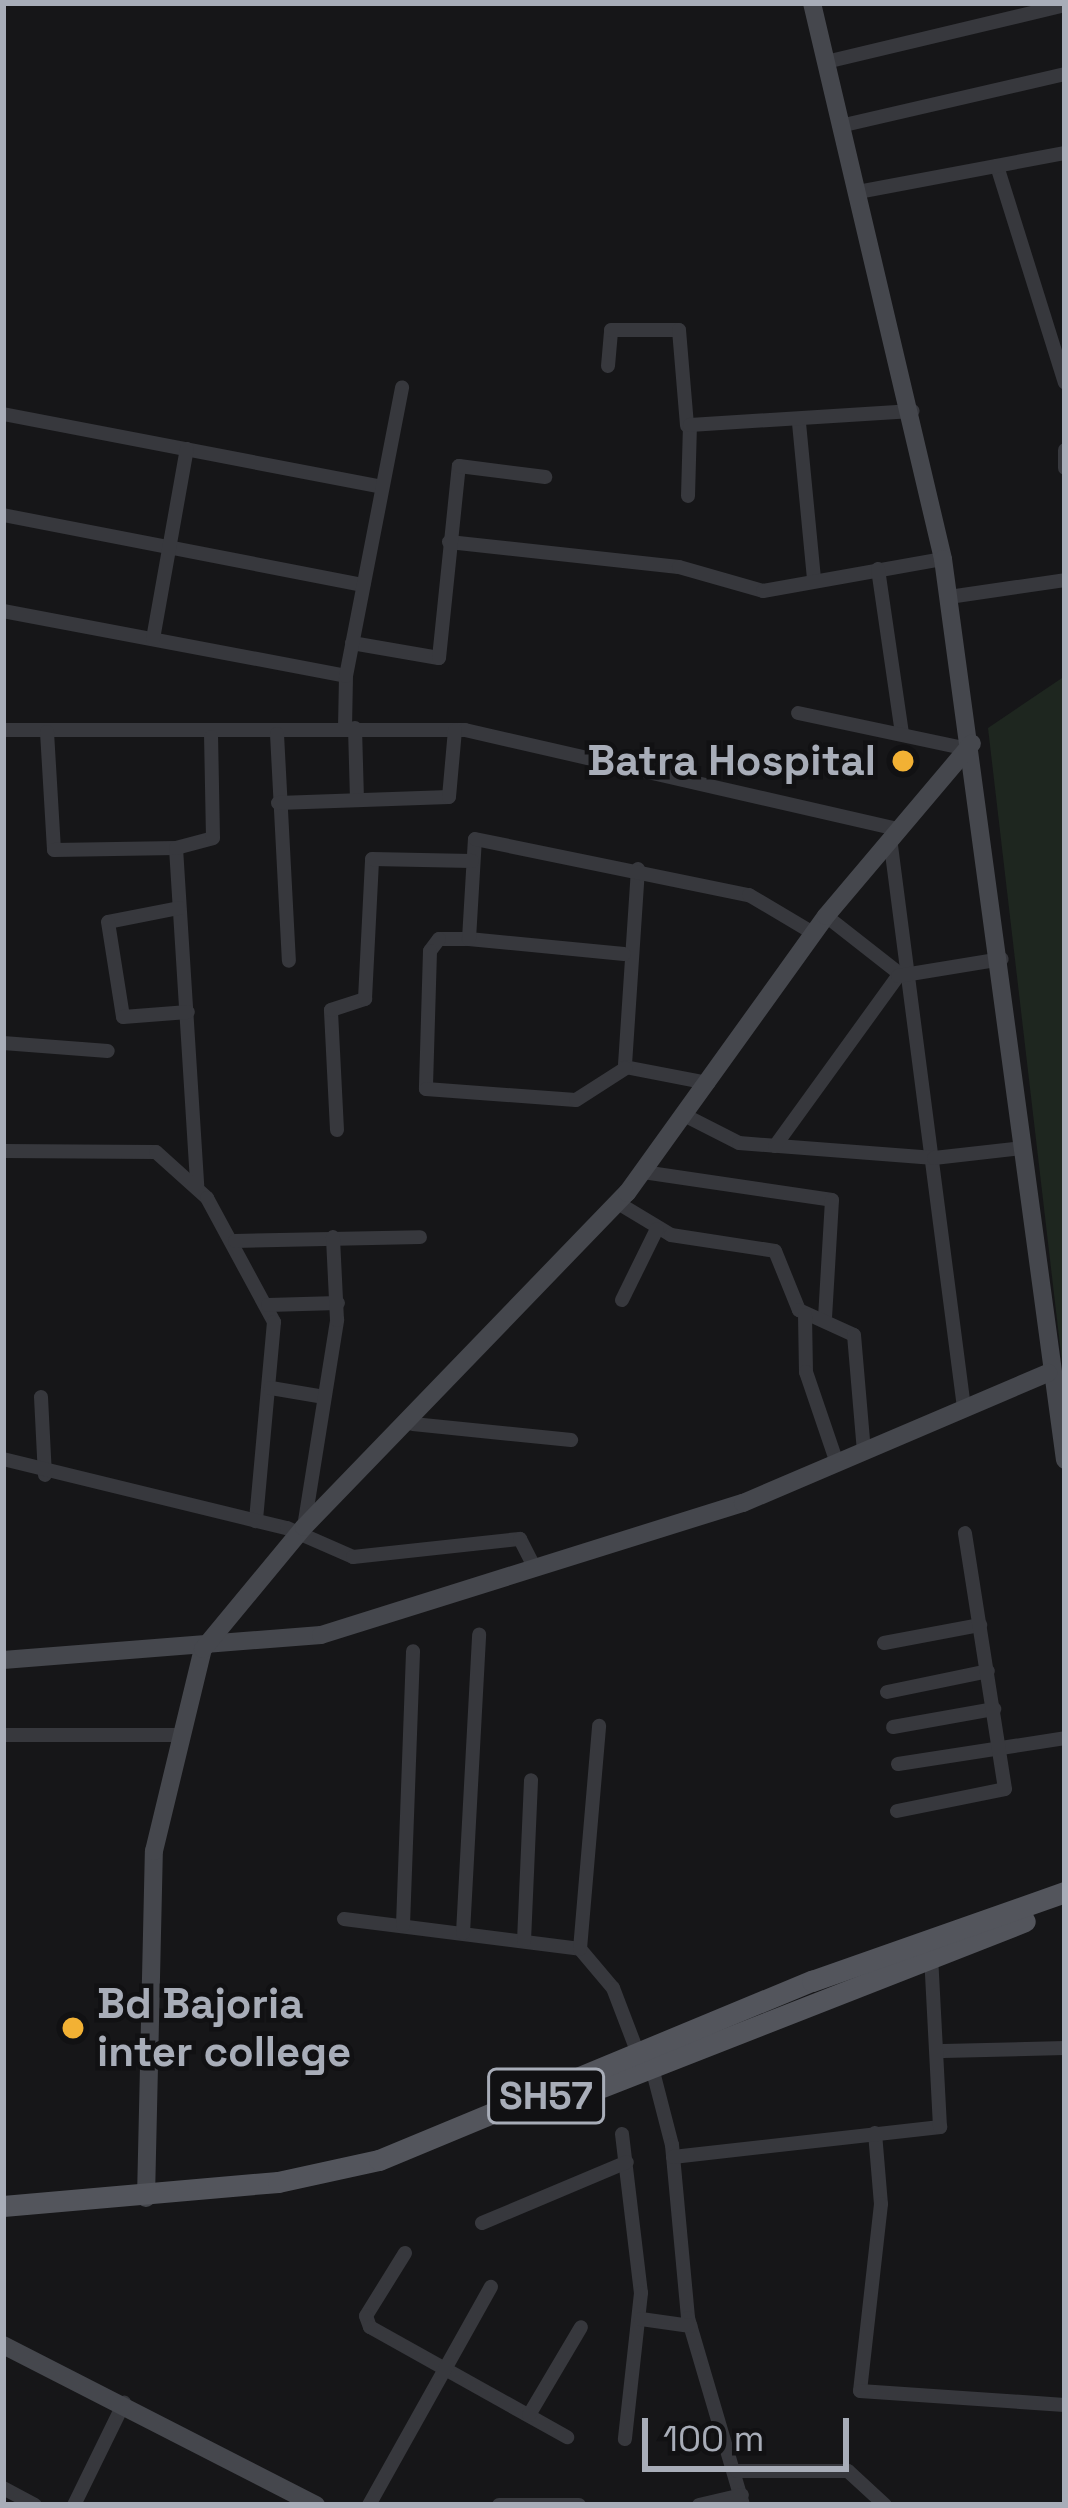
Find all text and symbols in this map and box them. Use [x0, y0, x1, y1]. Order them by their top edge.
place label: Batra Hospital [587, 736, 876, 786]
marker: Batra Hospital [887, 745, 919, 777]
place label: Bd Bajoria inter college [97, 1979, 351, 2078]
marker: Bd Bajoria inter college [60, 2015, 86, 2041]
road number: SH57 [486, 2063, 606, 2129]
scale bar [648, 2394, 855, 2468]
text: 100 m [663, 2416, 764, 2462]

